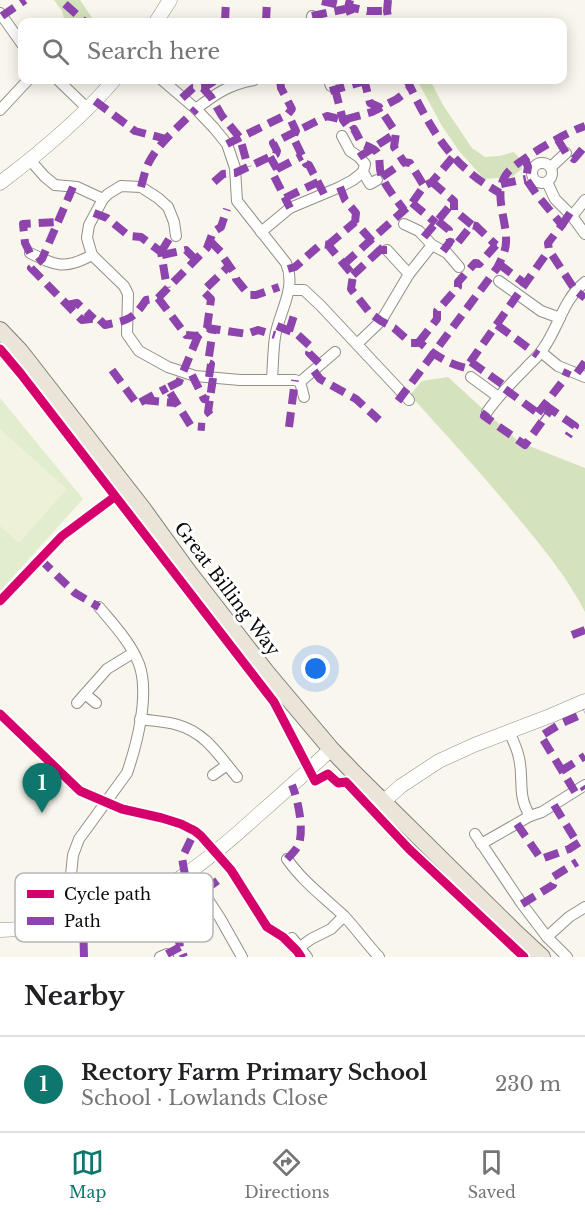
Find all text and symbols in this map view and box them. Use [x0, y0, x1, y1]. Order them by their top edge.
search box [18, 18, 567, 84]
icon: search [39, 35, 72, 68]
text: Search here [87, 38, 220, 65]
street label: Great Billing Way [169, 518, 285, 661]
your location [301, 654, 330, 683]
pin: 1 [22, 764, 62, 813]
legend [15, 873, 213, 942]
text: Cycle path [64, 884, 151, 904]
text: Path [64, 911, 101, 931]
text: Nearby [24, 980, 125, 1012]
text: Rectory Farm Primary School [81, 1059, 427, 1086]
text: 1 [39, 1072, 48, 1096]
text: 230 m [495, 1072, 561, 1096]
text: School · Lowlands Close [81, 1086, 328, 1110]
tab: Map [69, 1146, 106, 1202]
tab: Directions [244, 1146, 329, 1202]
tab: Saved [468, 1146, 516, 1202]

